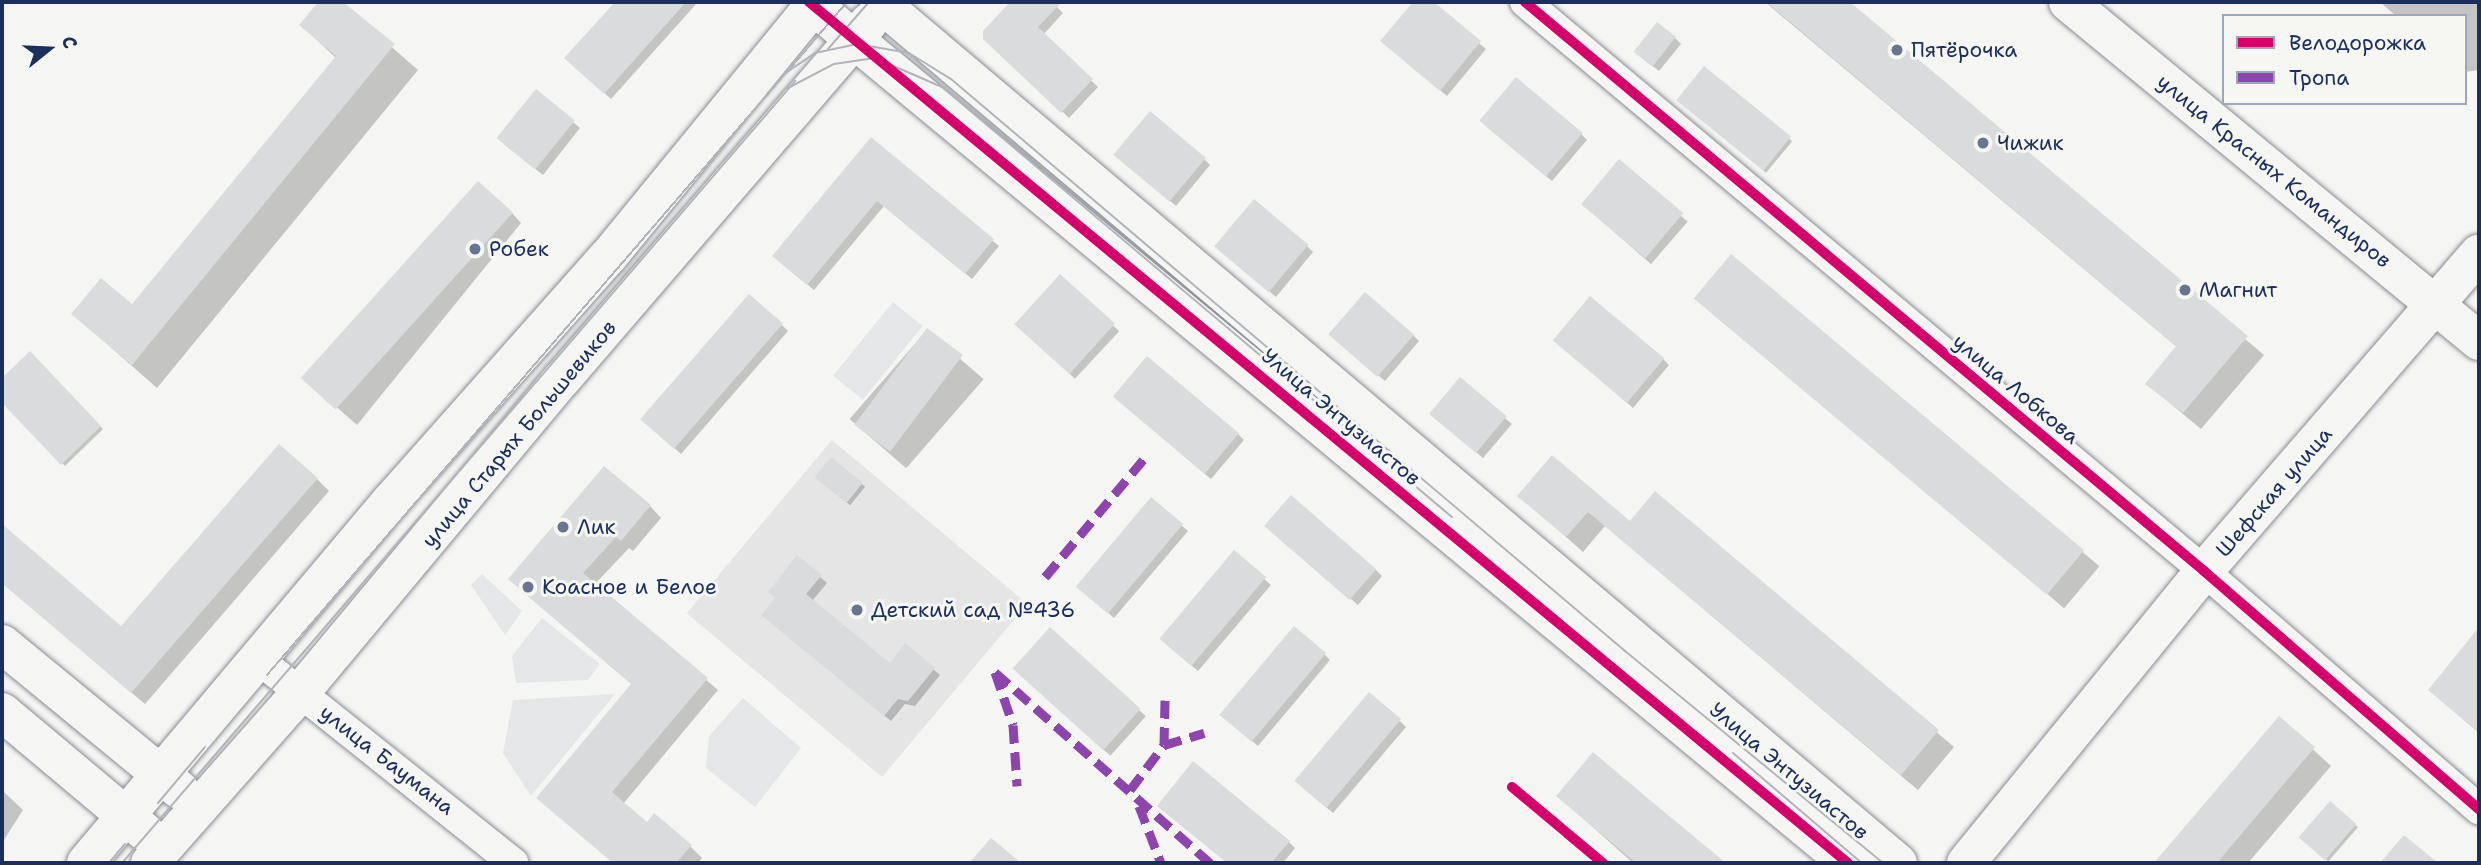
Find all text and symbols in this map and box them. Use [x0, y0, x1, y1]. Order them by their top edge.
north arrow [14, 14, 84, 84]
legend [2222, 14, 2467, 105]
text: Велодорожка [2289, 29, 2426, 57]
text: С [56, 33, 83, 52]
place label: Пятёрочка [1911, 37, 2017, 63]
marker: Пятёрочка [1889, 42, 1905, 58]
text: Тропа [2289, 64, 2349, 92]
street label: улица Красных Командиров [2152, 69, 2396, 273]
place label: Чижик [1997, 130, 2064, 156]
marker: Чижик [1975, 135, 1991, 151]
place label: Робек [489, 236, 549, 262]
marker: Робек [467, 241, 483, 257]
place label: Магнит [2199, 277, 2277, 303]
marker: Магнит [2177, 282, 2193, 298]
street label: улица Старых Большевиков [417, 315, 621, 553]
street label: улица Лобкова [1948, 329, 2084, 449]
street label: Улица Энтузиастов [1256, 343, 1426, 491]
street label: Шефская улица [2211, 422, 2337, 562]
place label: Лик [577, 514, 616, 540]
marker: Лик [555, 519, 571, 535]
place label: Коасное и Белое [542, 574, 717, 600]
marker: Коасное и Белое [520, 579, 536, 595]
place label: Детский сад №436 [871, 597, 1075, 623]
marker: Детский сад №436 [849, 602, 865, 618]
street label: Улица Энтузиастов [1704, 697, 1874, 845]
street label: улица Баумана [315, 700, 459, 820]

